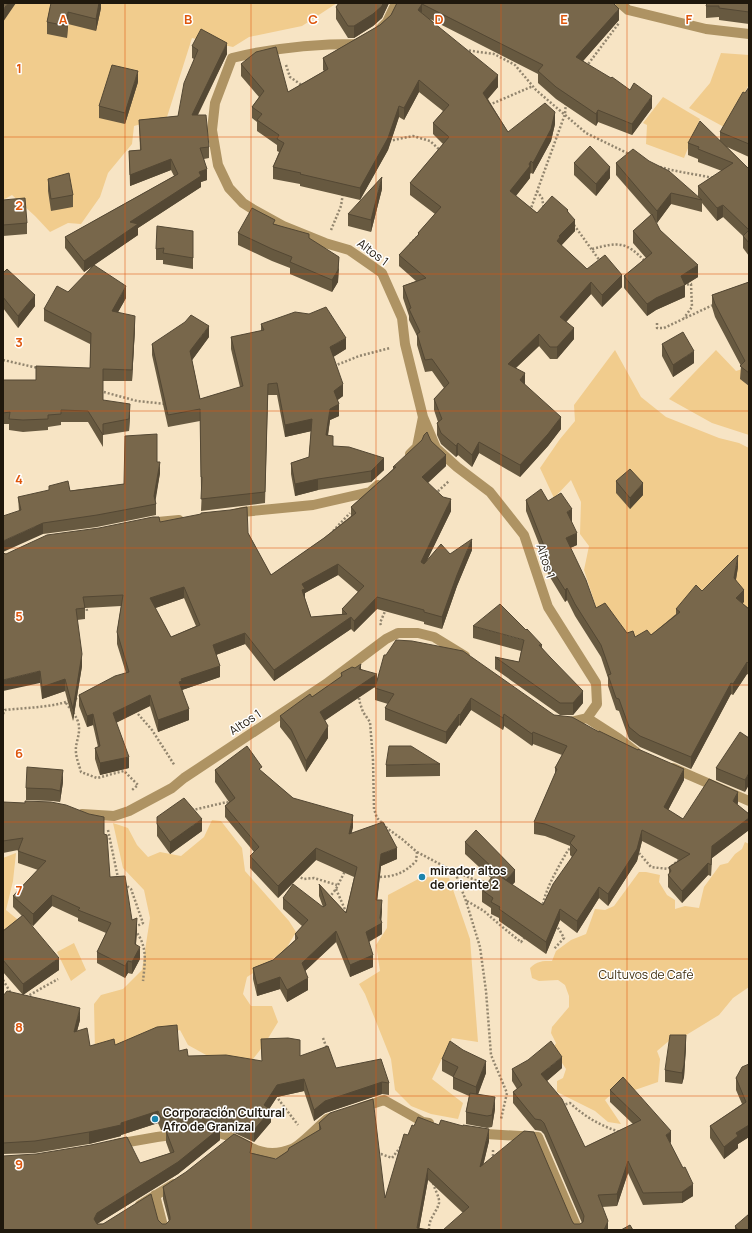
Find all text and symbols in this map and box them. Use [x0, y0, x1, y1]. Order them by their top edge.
text: A [59, 10, 68, 28]
text: B [184, 10, 192, 28]
text: C [308, 10, 318, 28]
text: D [434, 10, 444, 28]
text: E [560, 10, 568, 28]
text: F [686, 10, 693, 28]
text: 1 [16, 59, 22, 77]
text: 2 [15, 196, 23, 214]
street label: Altos 1 [354, 235, 392, 269]
text: 3 [15, 333, 23, 351]
text: 4 [15, 470, 23, 488]
street label: Altos 1 [532, 542, 560, 580]
text: 5 [15, 607, 23, 625]
street label: Altos 1 [226, 705, 264, 739]
text: 6 [15, 744, 23, 762]
place label: mirador altos de oriente 2 [430, 862, 507, 893]
marker: mirador altos de oriente 2 [417, 872, 427, 882]
text: 7 [16, 881, 23, 899]
park label: Cultuvos de Café [598, 966, 694, 983]
text: 8 [15, 1018, 23, 1036]
place label: Corporación Cultural Afro de Granizal [163, 1104, 285, 1135]
marker: Corporación Cultural Afro de Granizal [150, 1114, 160, 1124]
text: 9 [15, 1155, 23, 1173]

